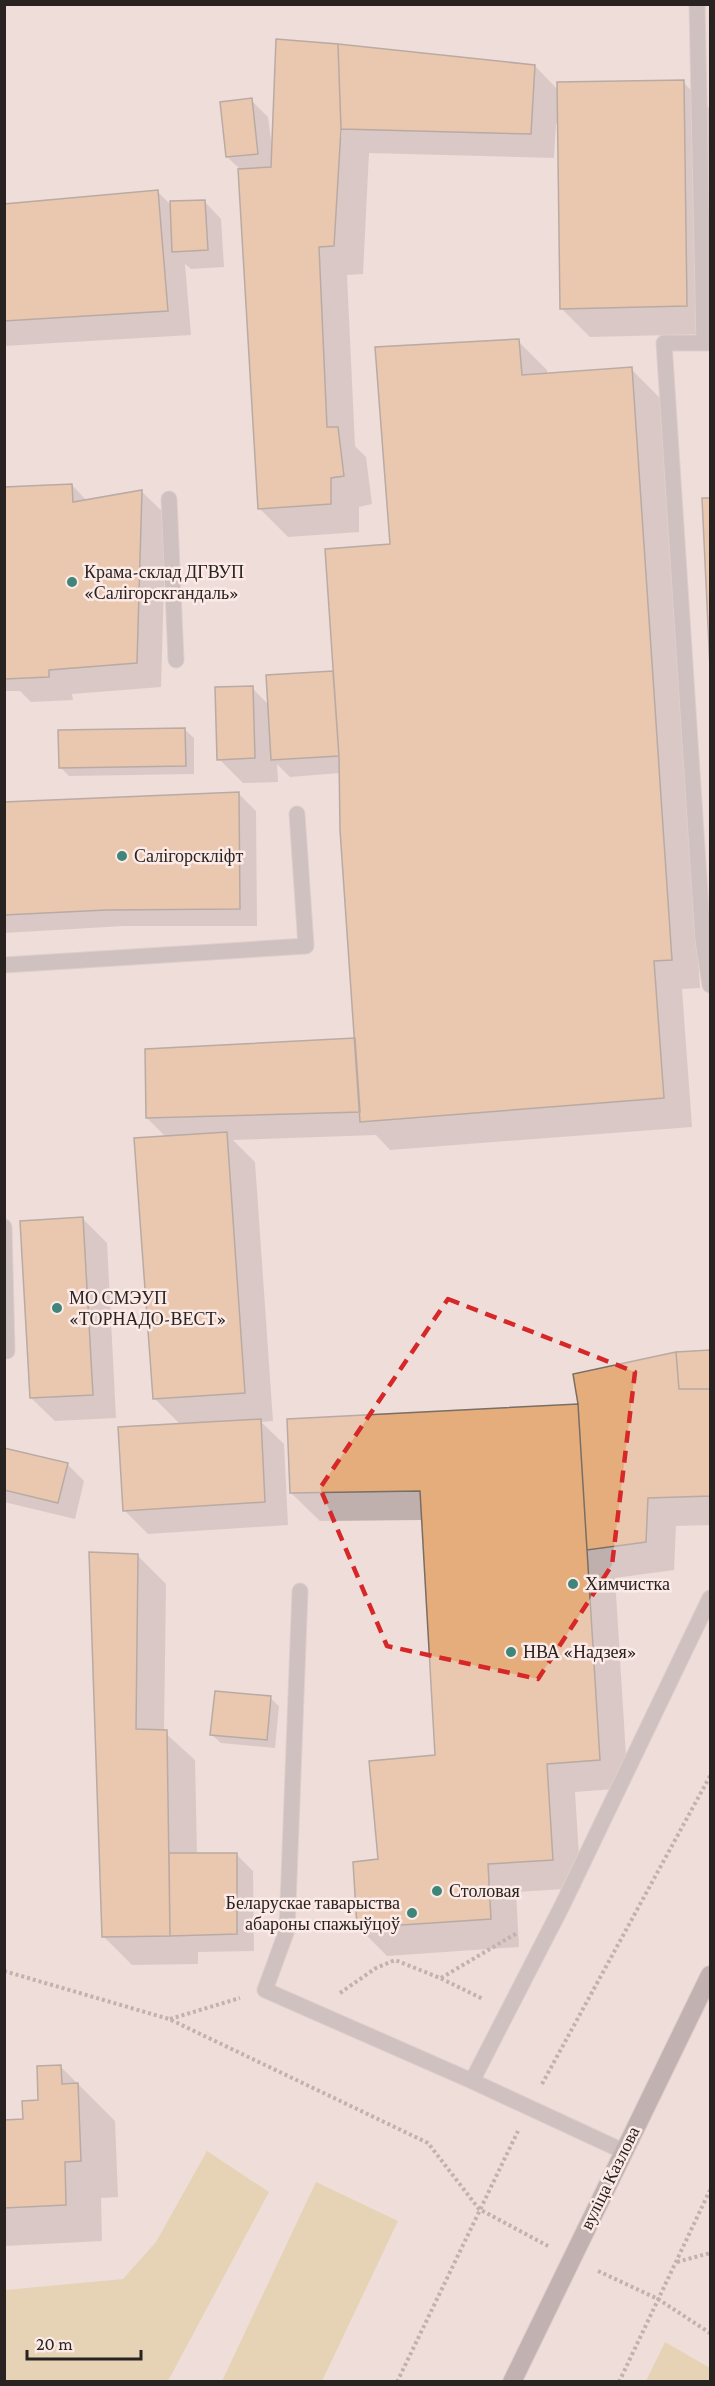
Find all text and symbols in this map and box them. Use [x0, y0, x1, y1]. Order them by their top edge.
place label: Крама-склад ДГВУП «Салігорскгандаль» [84, 562, 244, 603]
marker: Крама-склад ДГВУП «Салігорскгандаль» [65, 575, 79, 589]
place label: Салігорскліфт [134, 846, 243, 866]
marker: Салігорскліфт [115, 849, 129, 863]
place label: МО СМЭУП «ТОРНАДО-ВЕСТ» [69, 1288, 226, 1329]
marker: МО СМЭУП «ТОРНАДО-ВЕСТ» [50, 1301, 64, 1315]
place label: Химчистка [585, 1574, 670, 1594]
marker: Химчистка [566, 1577, 580, 1591]
place label: НВА «Надзея» [523, 1642, 637, 1662]
marker: НВА «Надзея» [504, 1645, 518, 1659]
place label: Столовая [449, 1881, 520, 1901]
marker: Столовая [430, 1884, 444, 1898]
place label: Беларускае таварыства абароны спажыўцоў [226, 1893, 400, 1934]
marker: Беларускае таварыства абароны спажыўцоў [405, 1906, 419, 1920]
street label: вуліца Казлова [576, 2123, 644, 2233]
scale bar [27, 2323, 141, 2361]
text: 20 m [36, 2334, 73, 2354]

